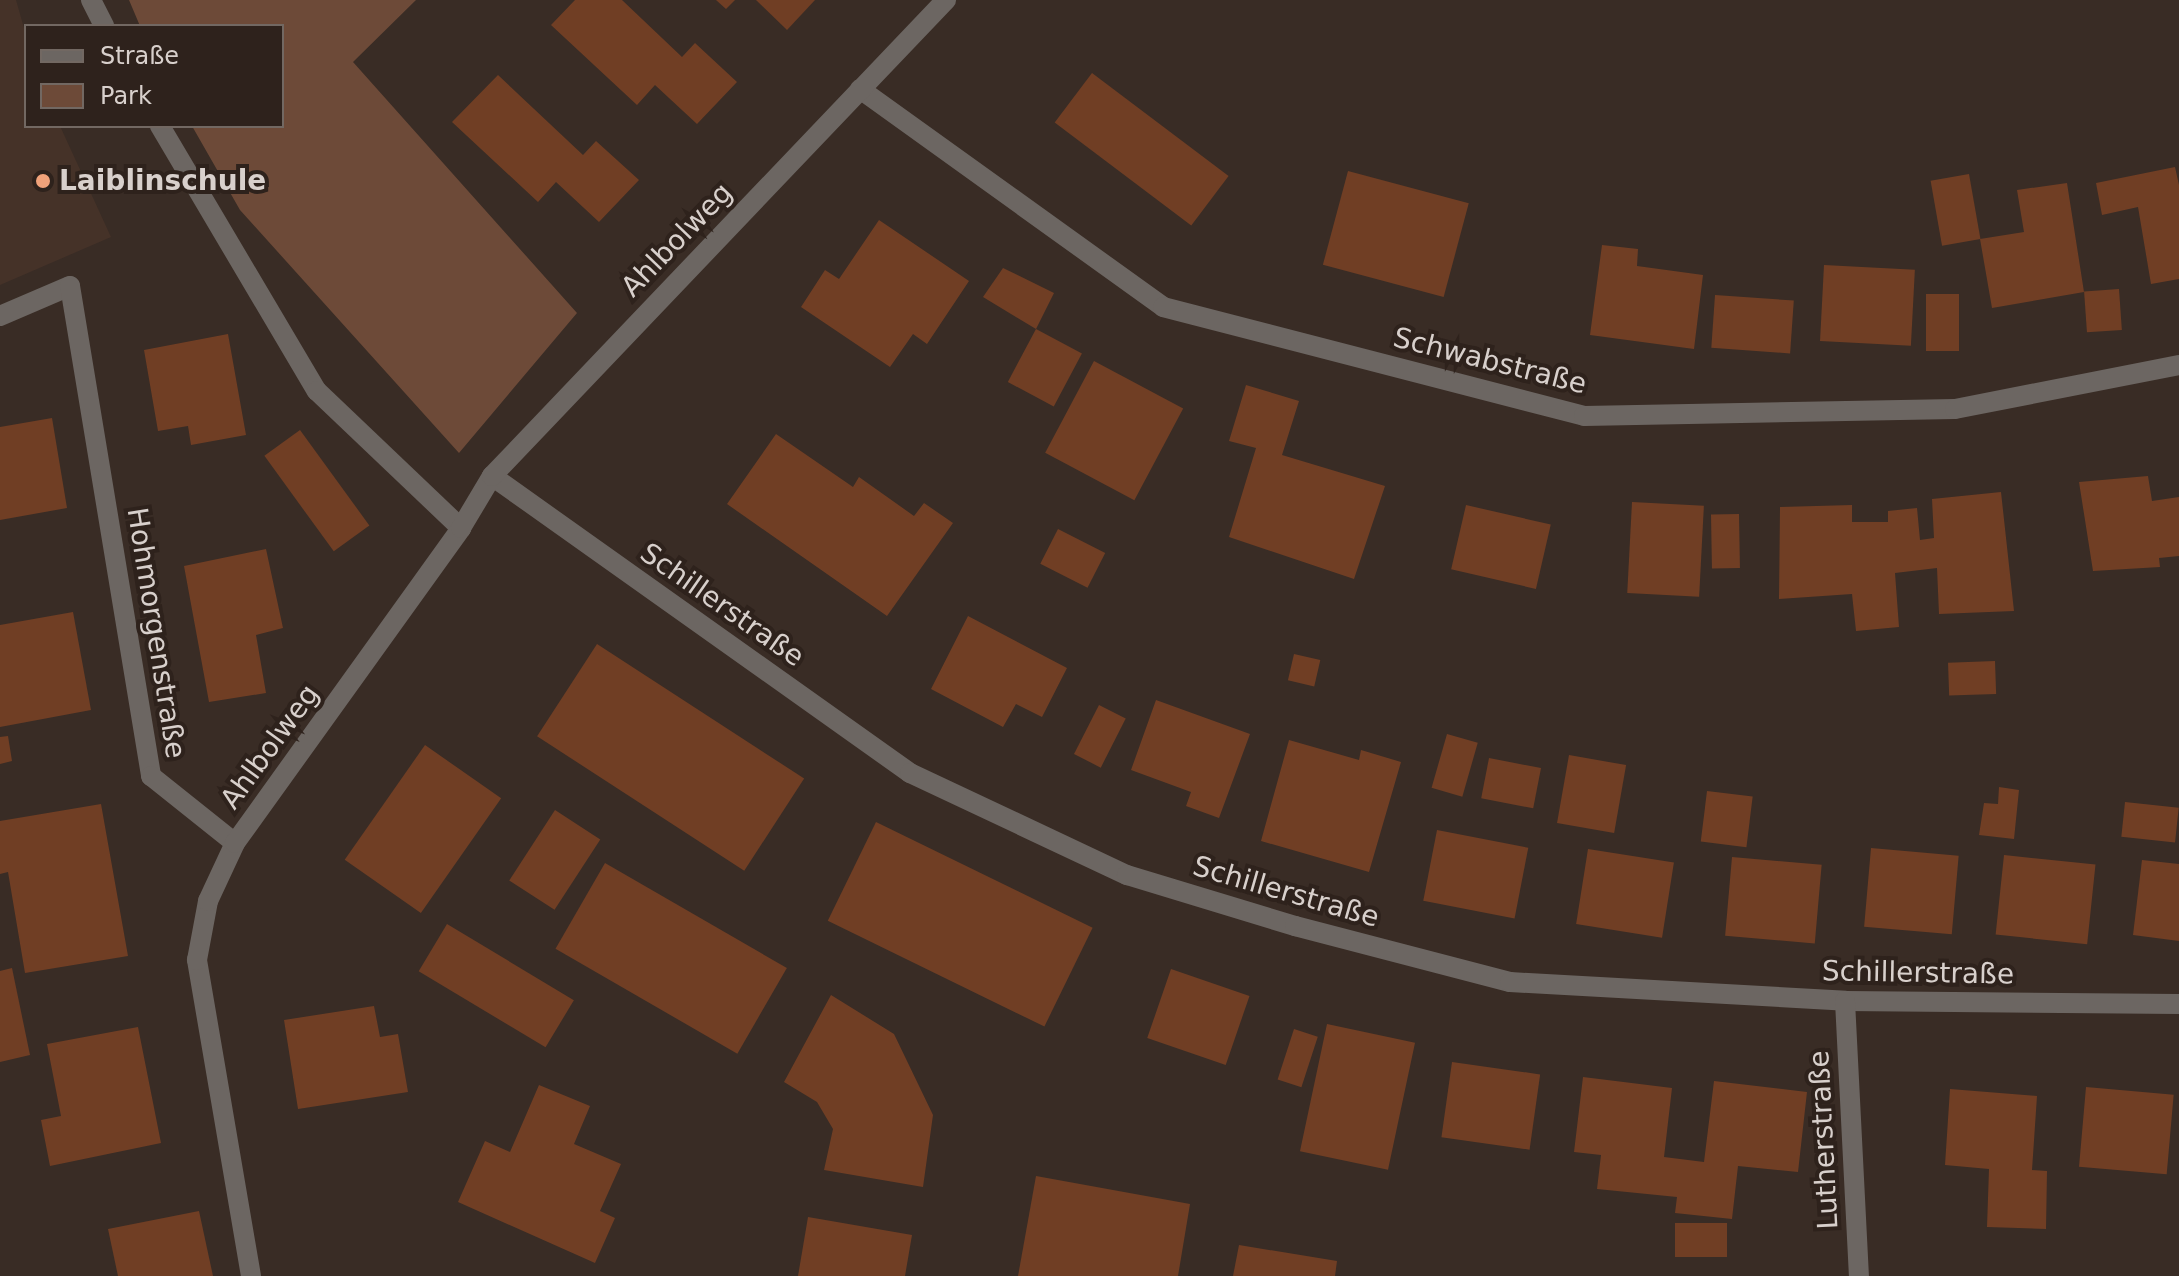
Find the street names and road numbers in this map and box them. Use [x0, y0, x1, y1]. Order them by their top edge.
street label: Ahlbolweg [614, 176, 740, 304]
street label: Schwabstraße [1390, 321, 1590, 401]
street label: Hohmorgenstraße [120, 505, 192, 761]
street label: Schillerstraße [634, 536, 810, 674]
street label: Ahlbolweg [214, 678, 326, 816]
street label: Schillerstraße [1189, 849, 1383, 935]
street label: Schillerstraße [1822, 955, 2014, 991]
street label: Lutherstraße [1803, 1050, 1845, 1230]

